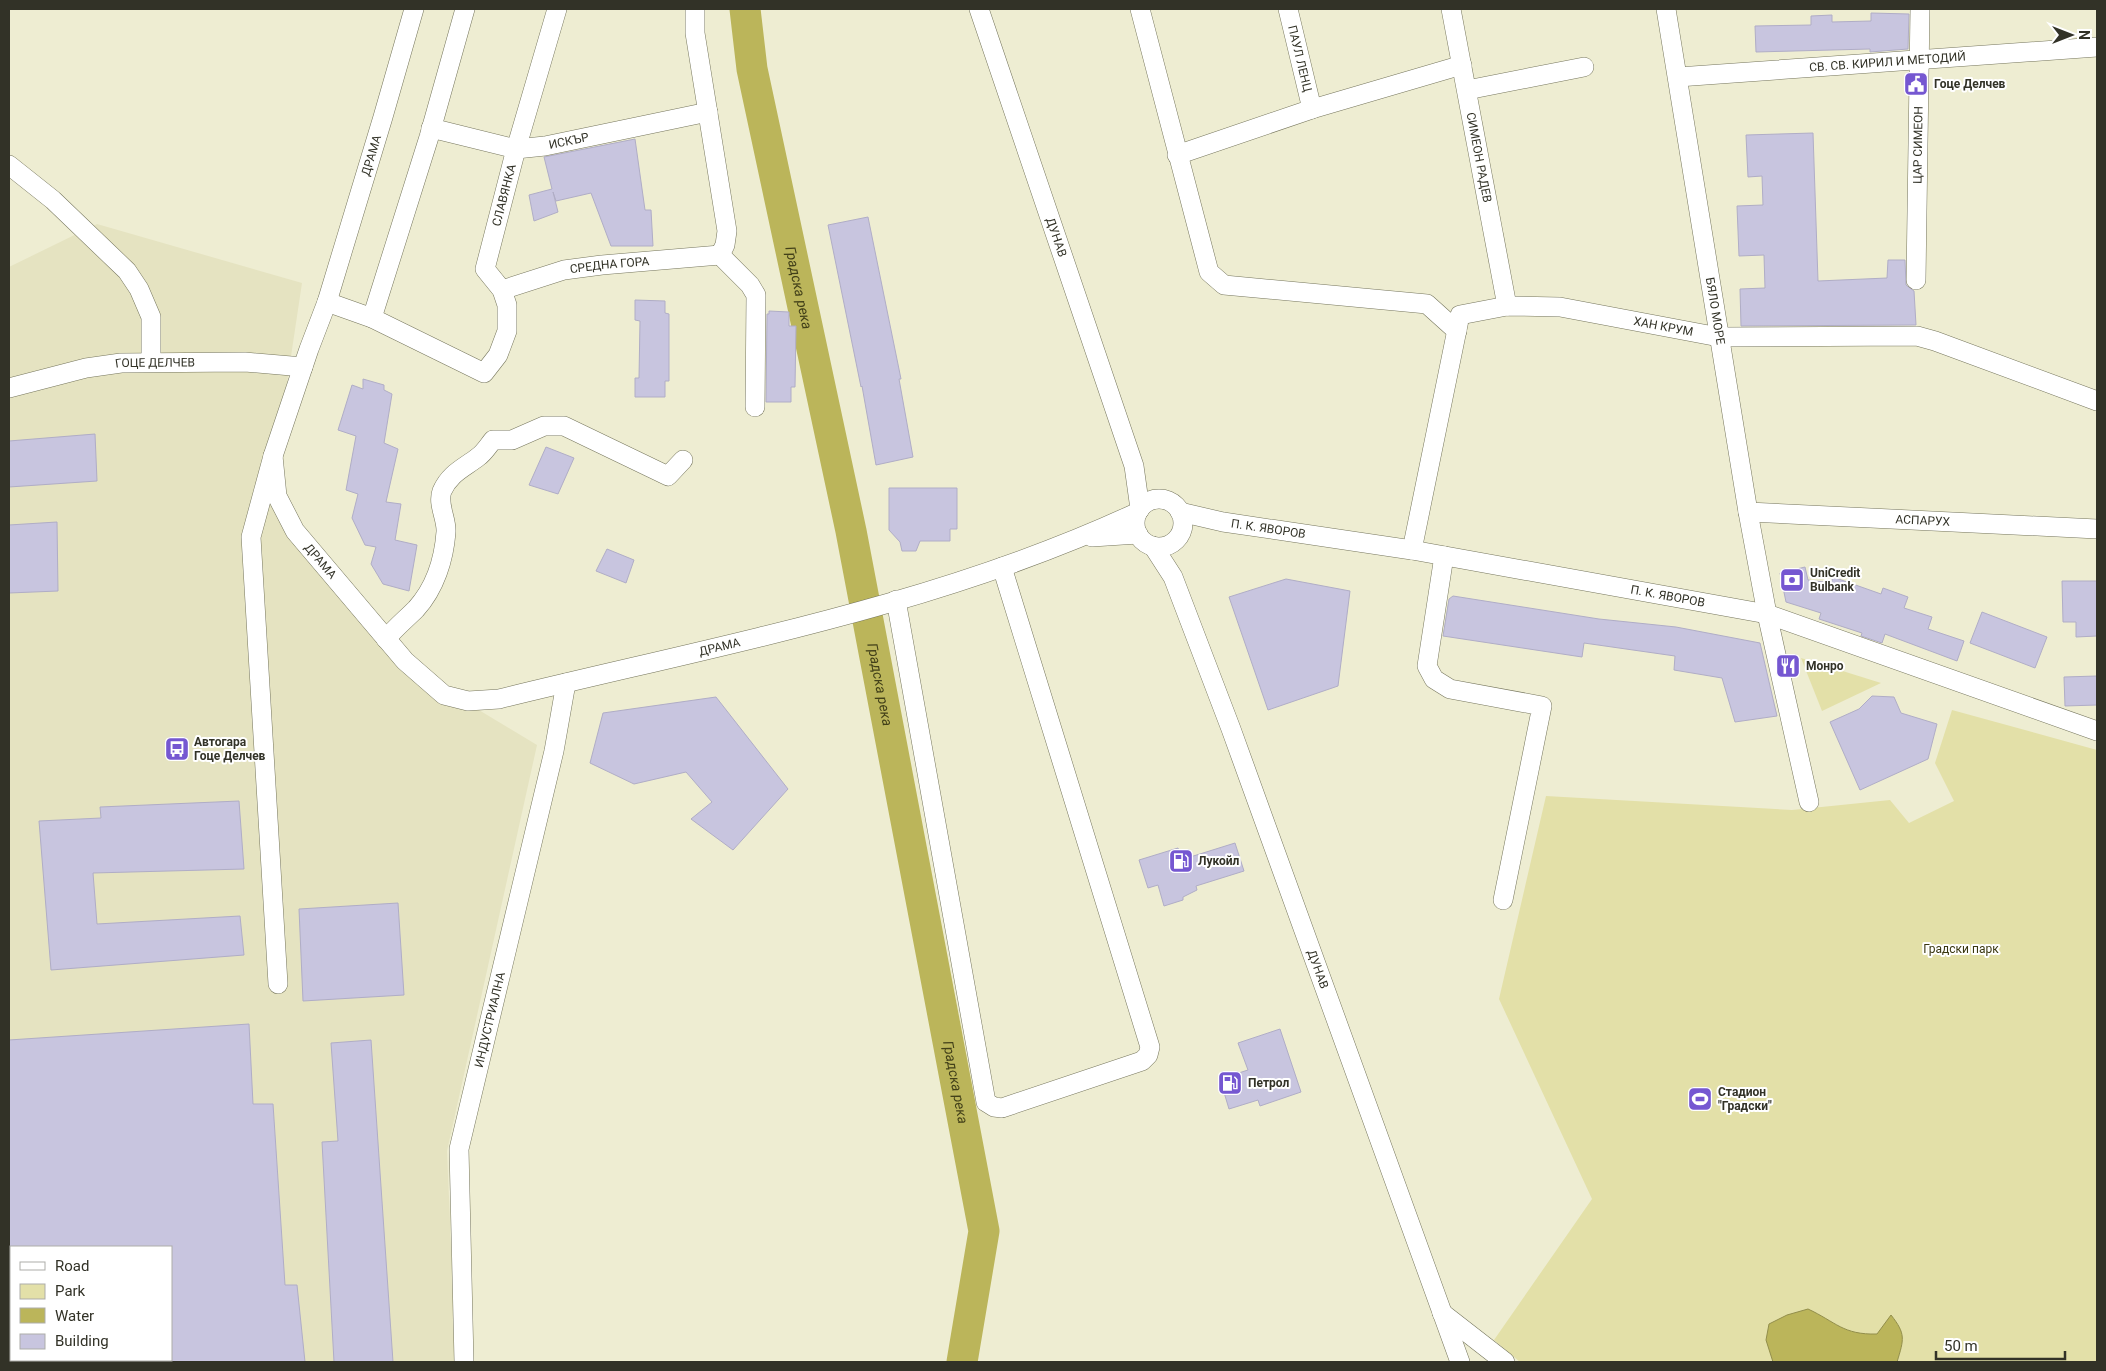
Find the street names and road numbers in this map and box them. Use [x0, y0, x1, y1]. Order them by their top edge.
street label: ПАУЛ ЛЕНЦ [1285, 24, 1315, 93]
street label: СВ. СВ. КИРИЛ И МЕТОДИЙ [1809, 48, 1966, 75]
street label: ЦАР СИМЕОН [1910, 106, 1926, 184]
street label: СИМЕОН РАДЕВ [1464, 111, 1494, 204]
street label: ИСКЪР [547, 130, 591, 152]
street label: ДРАМА [359, 133, 384, 178]
street label: СЛАВЯНКА [489, 163, 519, 228]
street label: ДУНАВ [1043, 216, 1070, 259]
street label: СРЕДНА ГОРА [569, 254, 650, 276]
street label: БЯЛО МОРЕ [1703, 276, 1728, 346]
street label: ХАН КРУМ [1633, 314, 1694, 339]
street label: ГОЦЕ ДЕЛЧЕВ [114, 355, 195, 371]
street label: АСПАРУХ [1895, 512, 1951, 529]
street label: П. К. ЯВОРОВ [1230, 516, 1307, 541]
street label: ДРАМА [302, 541, 340, 582]
street label: П. К. ЯВОРОВ [1629, 583, 1706, 610]
street label: ДРАМА [697, 635, 742, 659]
street label: ДУНАВ [1304, 948, 1331, 991]
street label: ИНДУСТРИАЛНА [472, 970, 508, 1069]

